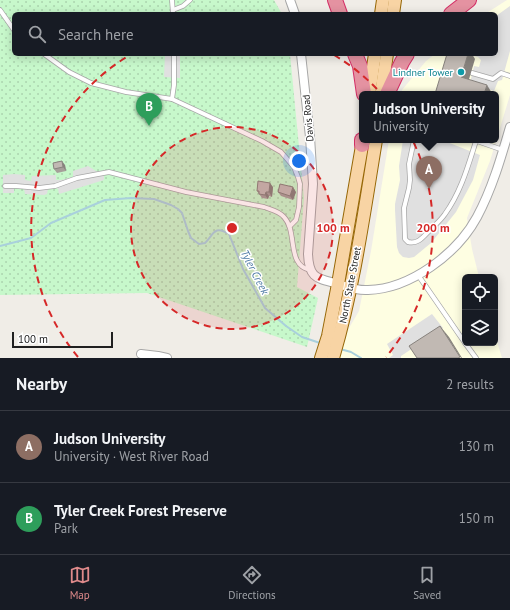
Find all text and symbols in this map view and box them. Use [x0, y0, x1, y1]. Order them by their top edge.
search box [12, 12, 498, 56]
icon: search [26, 23, 48, 45]
text: Search here [58, 25, 134, 44]
place label: Lindner Tower [393, 66, 454, 79]
marker: Lindner Tower [456, 67, 466, 77]
popup [359, 91, 499, 143]
pin: B [136, 93, 162, 126]
street label: Davis Road [299, 94, 317, 142]
text: Judson University [373, 99, 485, 118]
text: University [373, 118, 429, 135]
your location [289, 151, 309, 171]
pin: A [416, 156, 442, 189]
text: 100 m [316, 220, 350, 235]
text: 200 m [416, 220, 450, 235]
centre of rings [225, 221, 239, 235]
street label: North State Street [336, 245, 364, 324]
water label: Tyler Creek [238, 247, 273, 298]
map controls [462, 274, 498, 346]
button: locate [462, 274, 498, 310]
button: layers [462, 310, 498, 346]
scale bar [12, 330, 113, 349]
text: 100 m [18, 332, 48, 346]
text: Nearby [16, 373, 67, 395]
text: 2 results [446, 376, 494, 393]
text: Judson University [54, 429, 166, 448]
text: A [25, 438, 33, 455]
text: 130 m [459, 438, 494, 455]
text: University · West River Road [54, 448, 209, 465]
text: Tyler Creek Forest Preserve [54, 501, 227, 520]
text: B [25, 510, 33, 527]
text: 150 m [459, 510, 494, 527]
text: Park [54, 520, 78, 537]
tab: Map [69, 564, 91, 602]
tab: Directions [228, 564, 276, 602]
tab: Saved [413, 564, 441, 602]

